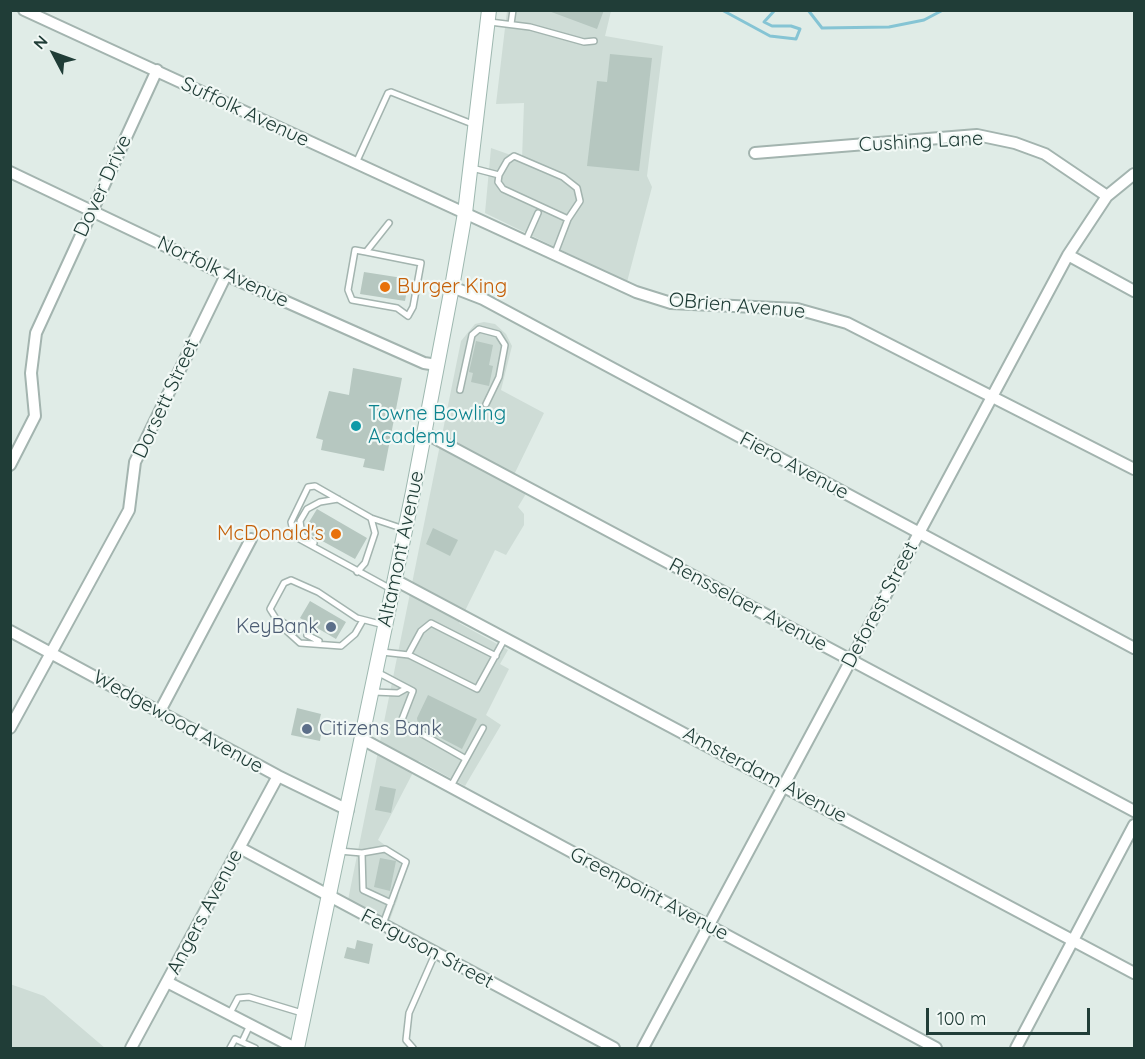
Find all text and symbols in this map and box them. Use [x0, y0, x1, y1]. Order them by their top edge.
north arrow [24, 24, 84, 84]
text: N [29, 31, 52, 53]
street label: Suffolk Avenue [177, 72, 313, 152]
street label: Cushing Lane [858, 127, 984, 157]
street label: Dover Drive [69, 131, 137, 241]
street label: Norfolk Avenue [154, 231, 292, 313]
place label: Burger King [397, 275, 507, 299]
marker: Burger King [378, 280, 392, 294]
street label: OBrien Avenue [668, 288, 806, 324]
street label: Dorsett Street [128, 336, 204, 462]
place label: Towne Bowling Academy [368, 402, 506, 449]
marker: Towne Bowling Academy [349, 419, 363, 433]
street label: Fiero Avenue [735, 427, 853, 505]
street label: Altamont Avenue [373, 469, 429, 629]
place label: McDonald's [217, 522, 324, 546]
marker: McDonald's [329, 527, 343, 541]
street label: Deforest Street [837, 538, 923, 672]
street label: Rensselaer Avenue [665, 553, 831, 657]
place label: KeyBank [236, 615, 319, 639]
marker: KeyBank [324, 620, 338, 634]
street label: Wedgewood Avenue [89, 665, 267, 779]
place label: Citizens Bank [319, 717, 442, 741]
marker: Citizens Bank [300, 722, 314, 736]
street label: Amsterdam Avenue [679, 722, 851, 828]
street label: Greenpoint Avenue [566, 842, 732, 946]
street label: Angers Avenue [162, 845, 248, 979]
street label: Ferguson Street [357, 904, 497, 994]
scale bar [929, 996, 1092, 1034]
text: 100 m [937, 1007, 986, 1030]

